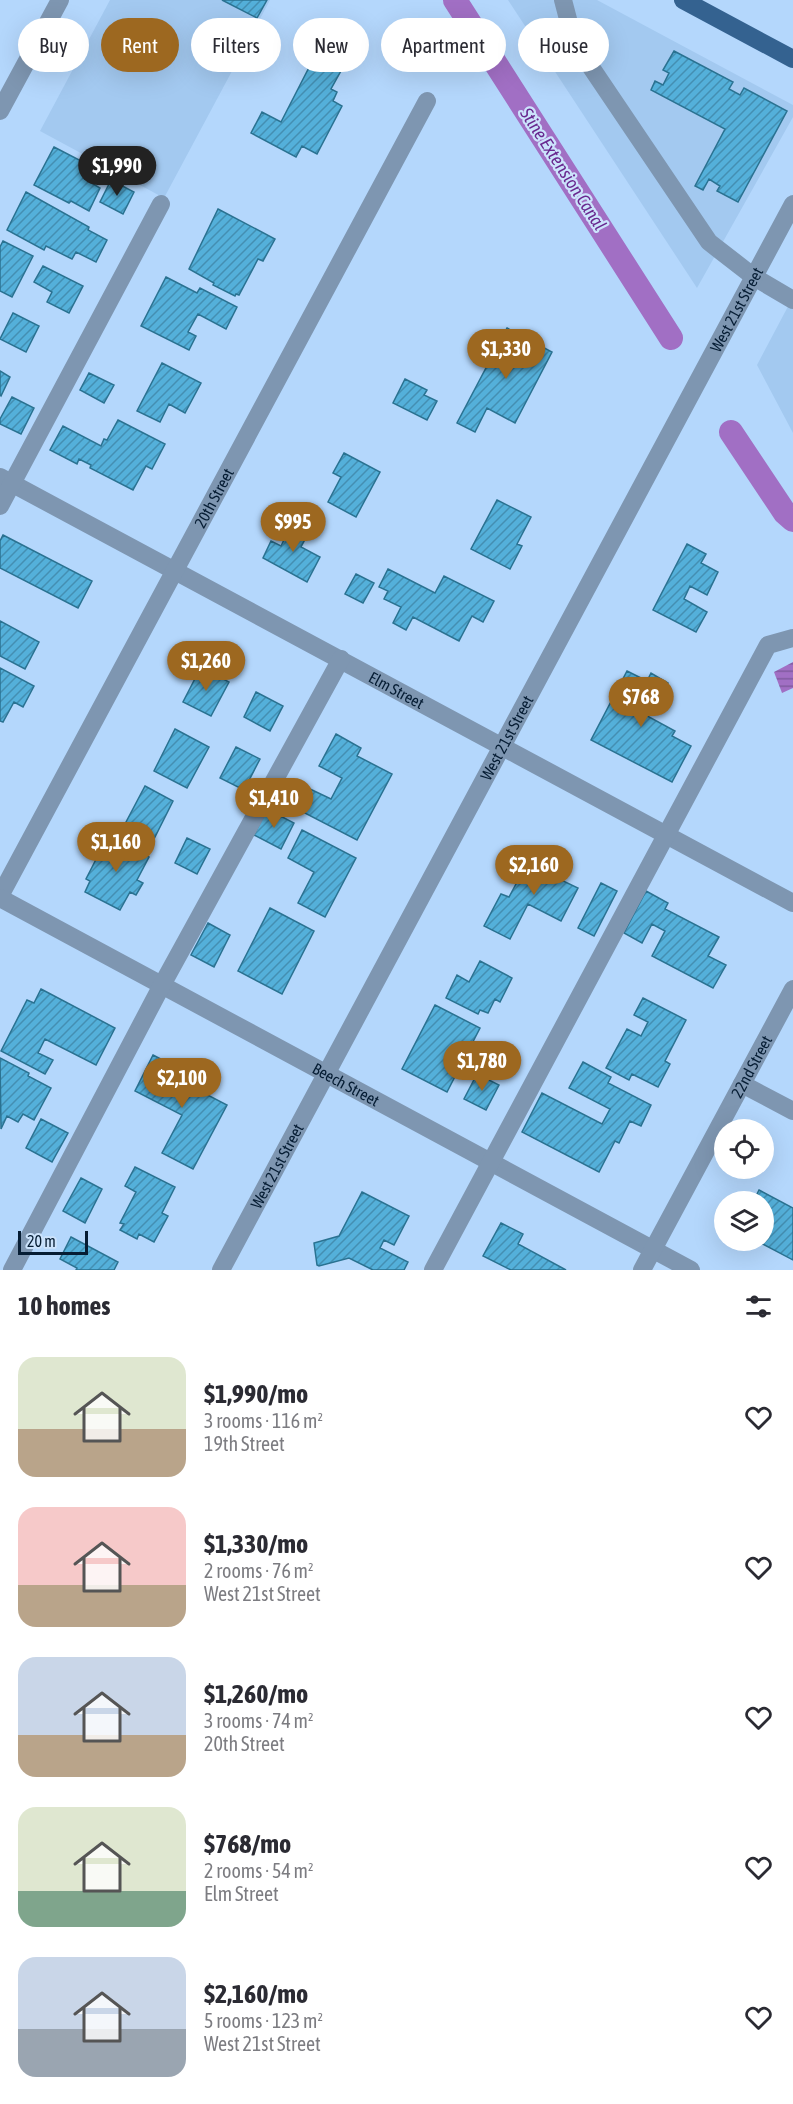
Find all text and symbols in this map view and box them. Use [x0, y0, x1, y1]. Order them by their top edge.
chip: Buy [18, 18, 89, 72]
chip: Rent [101, 18, 179, 72]
chip: Filters [191, 18, 281, 72]
chip: New [293, 18, 369, 72]
chip: Apartment [381, 18, 506, 72]
chip: House [518, 18, 609, 72]
water label: Stine Extension Canal [516, 103, 611, 234]
pin: $1,990 [68, 146, 166, 197]
text: $1,990 [92, 154, 142, 177]
street label: West 21st Street [706, 264, 767, 355]
pin: $1,330 [457, 329, 555, 380]
text: $1,330 [481, 337, 531, 360]
street label: 20th Street [191, 465, 237, 531]
pin: $995 [257, 502, 329, 553]
text: $995 [275, 510, 311, 533]
pin: $1,260 [157, 641, 255, 692]
text: $1,260 [181, 649, 231, 672]
street label: Elm Street [366, 668, 427, 712]
pin: $768 [605, 677, 677, 728]
text: $768 [623, 685, 659, 708]
street label: West 21st Street [477, 692, 537, 783]
pin: $1,410 [225, 778, 323, 829]
text: $1,410 [249, 786, 299, 809]
pin: $1,160 [67, 822, 165, 873]
text: $1,160 [91, 830, 141, 853]
pin: $2,160 [485, 845, 583, 896]
text: $2,160 [509, 853, 559, 876]
street label: 22nd Street [727, 1032, 775, 1101]
pin: $1,780 [433, 1041, 531, 1092]
text: $1,780 [457, 1049, 507, 1072]
pin: $2,100 [133, 1058, 231, 1109]
street label: Beech Street [310, 1059, 383, 1110]
text: $2,100 [157, 1066, 207, 1089]
map controls [714, 1119, 774, 1251]
button: locate [714, 1119, 774, 1179]
street label: West 21st Street [247, 1120, 307, 1211]
button: layers [714, 1191, 774, 1251]
scale bar [18, 1228, 88, 1256]
text: 20 m [27, 1232, 56, 1250]
icon: filters [742, 1290, 775, 1323]
text: 10 homes [18, 1291, 111, 1321]
text: $1,990/mo [204, 1379, 308, 1409]
icon: home [66, 1381, 138, 1453]
icon: heart [742, 1401, 775, 1434]
text: 3 rooms · 116 m² [204, 1409, 323, 1432]
text: 19th Street [204, 1432, 285, 1455]
text: $1,330/mo [204, 1529, 308, 1559]
icon: home [66, 1531, 138, 1603]
icon: heart [742, 1551, 775, 1584]
text: 2 rooms · 76 m² [204, 1559, 314, 1582]
text: West 21st Street [204, 1582, 321, 1605]
text: $1,260/mo [204, 1679, 308, 1709]
icon: home [66, 1681, 138, 1753]
icon: heart [742, 1701, 775, 1734]
text: 3 rooms · 74 m² [204, 1709, 314, 1732]
text: 20th Street [204, 1732, 285, 1755]
text: $768/mo [204, 1829, 291, 1859]
icon: home [66, 1831, 138, 1903]
icon: heart [742, 1851, 775, 1884]
text: 2 rooms · 54 m² [204, 1859, 314, 1882]
text: Elm Street [204, 1882, 279, 1905]
text: $2,160/mo [204, 1979, 308, 2009]
icon: home [66, 1981, 138, 2053]
icon: heart [742, 2001, 775, 2034]
text: 5 rooms · 123 m² [204, 2009, 323, 2032]
text: West 21st Street [204, 2032, 321, 2055]

